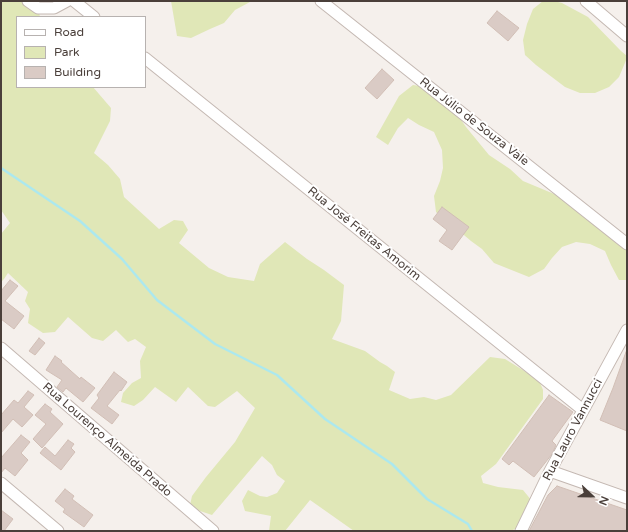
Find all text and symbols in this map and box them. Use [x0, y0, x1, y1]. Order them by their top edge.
legend [16, 16, 146, 88]
text: Road [54, 25, 84, 39]
text: Park [54, 45, 80, 59]
text: Building [54, 65, 101, 79]
street label: Rua Jùlio de Souza Vale [417, 75, 531, 169]
street label: Rua José Freitas Amorim [305, 184, 423, 284]
street label: Rua Lauro Vannucci [540, 377, 606, 483]
street label: Rua Lourenço Almeida Prado [39, 380, 175, 500]
north arrow [572, 476, 612, 516]
text: N [596, 494, 611, 507]

